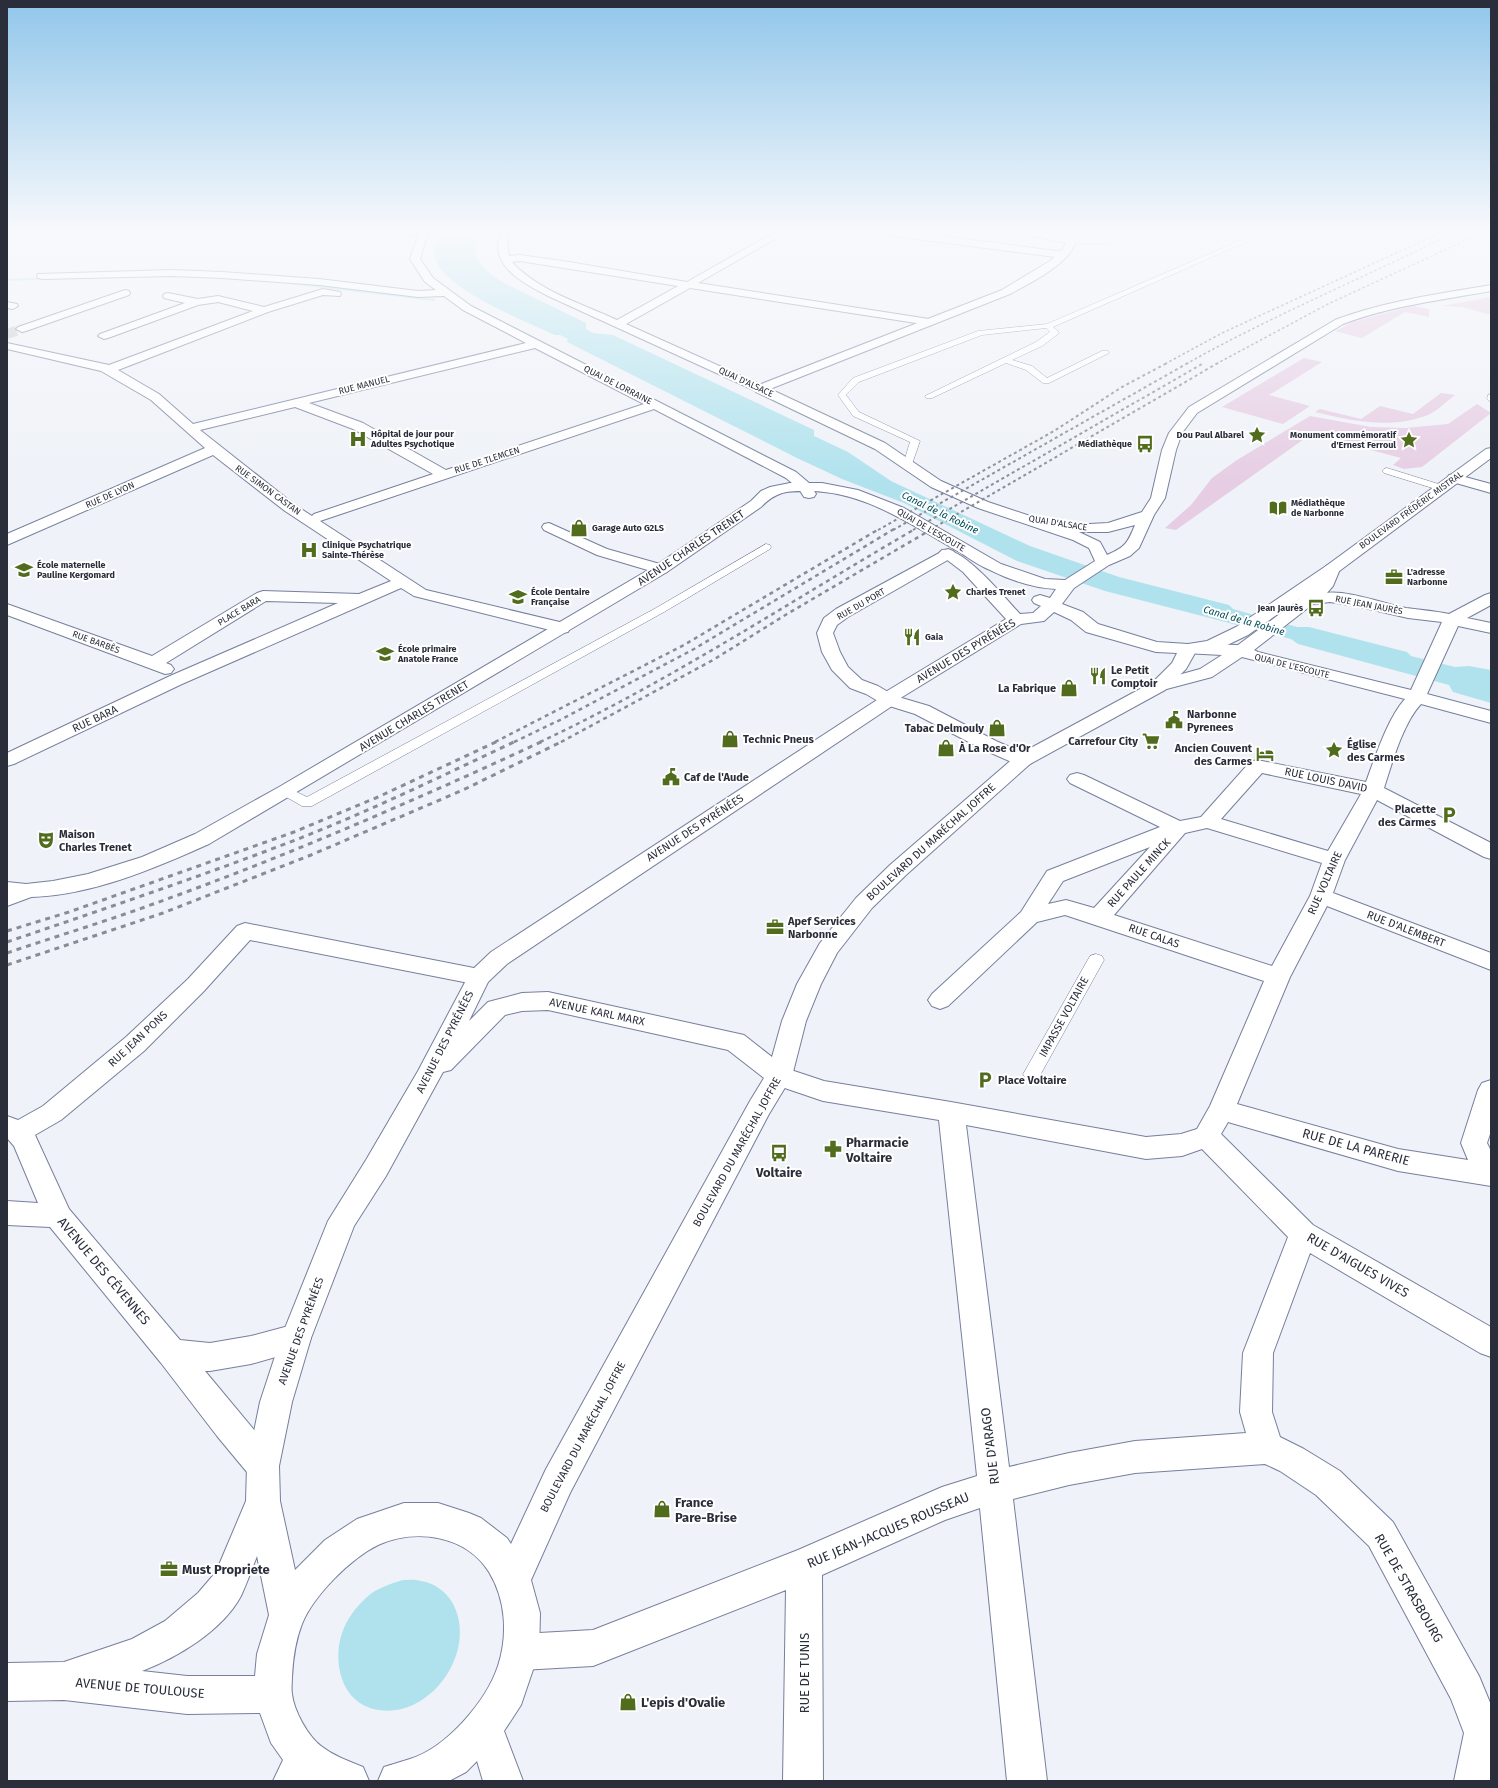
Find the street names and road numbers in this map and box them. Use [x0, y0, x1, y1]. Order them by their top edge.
street label: QUAI DE LORRAINE [582, 363, 654, 407]
street label: QUAI D'ALSACE [717, 365, 775, 399]
street label: RUE MANUEL [338, 374, 391, 396]
street label: RUE DE TLEMCEN [453, 445, 521, 475]
street label: RUE SIMON CASTAN [233, 463, 303, 517]
street label: BOULEVARD FRÉDÉRIC MISTRAL [1357, 468, 1465, 551]
street label: RUE DE LYON [84, 480, 136, 510]
street label: QUAI DE L'ESCOUTE [895, 506, 967, 554]
street label: AVENUE CHARLES TRENET [635, 507, 747, 589]
street label: QUAI D'ALSACE [1028, 513, 1088, 533]
street label: RUE DU PORT [835, 586, 887, 622]
street label: RUE JEAN JAURÈS [1334, 593, 1404, 616]
street label: PLACE BARA [216, 594, 263, 628]
street label: AVENUE DES PYRÉNÉES [914, 615, 1018, 686]
street label: RUE BARBÈS [71, 628, 121, 655]
street label: QUAI DE L'ESCOUTE [1253, 652, 1331, 680]
street label: AVENUE CHARLES TRENET [357, 678, 472, 754]
street label: RUE BARA [70, 703, 120, 735]
street label: RUE LOUIS DAVID [1283, 765, 1369, 795]
street label: BOULEVARD DU MARÉCHAL JOFFRE [863, 780, 998, 903]
street label: AVENUE DES PYRÉNÉES [643, 791, 746, 864]
street label: RUE PAULE MINCK [1105, 836, 1174, 910]
street label: RUE VOLTAIRE [1305, 849, 1345, 917]
street label: RUE D'ALEMBERT [1365, 908, 1447, 950]
street label: RUE CALAS [1127, 921, 1181, 951]
street label: IMPASSE VOLTAIRE [1037, 974, 1092, 1059]
street label: AVENUE DES PYRÉNÉES [413, 988, 477, 1095]
street label: AVENUE KARL MARX [548, 996, 646, 1028]
street label: RUE JEAN PONS [106, 1008, 170, 1070]
street label: BOULEVARD DU MARÉCHAL JOFFRE [689, 1074, 784, 1229]
street label: RUE DE LA PARERIE [1301, 1125, 1411, 1169]
street label: AVENUE DES CÉVENNES [55, 1214, 153, 1328]
street label: RUE D'AIGUES VIVES [1304, 1230, 1412, 1300]
street label: AVENUE DES PYRÉNÉES [275, 1275, 326, 1386]
street label: BOULEVARD DU MARÉCHAL JOFFRE [537, 1359, 628, 1515]
street label: RUE D'ARAGO [978, 1407, 1002, 1485]
street label: RUE JEAN-JACQUES ROUSSEAU [805, 1489, 971, 1571]
street label: RUE DE STRASBOURG [1372, 1531, 1446, 1645]
street label: RUE DE TUNIS [797, 1633, 812, 1713]
street label: AVENUE DE TOULOUSE [75, 1675, 205, 1701]

